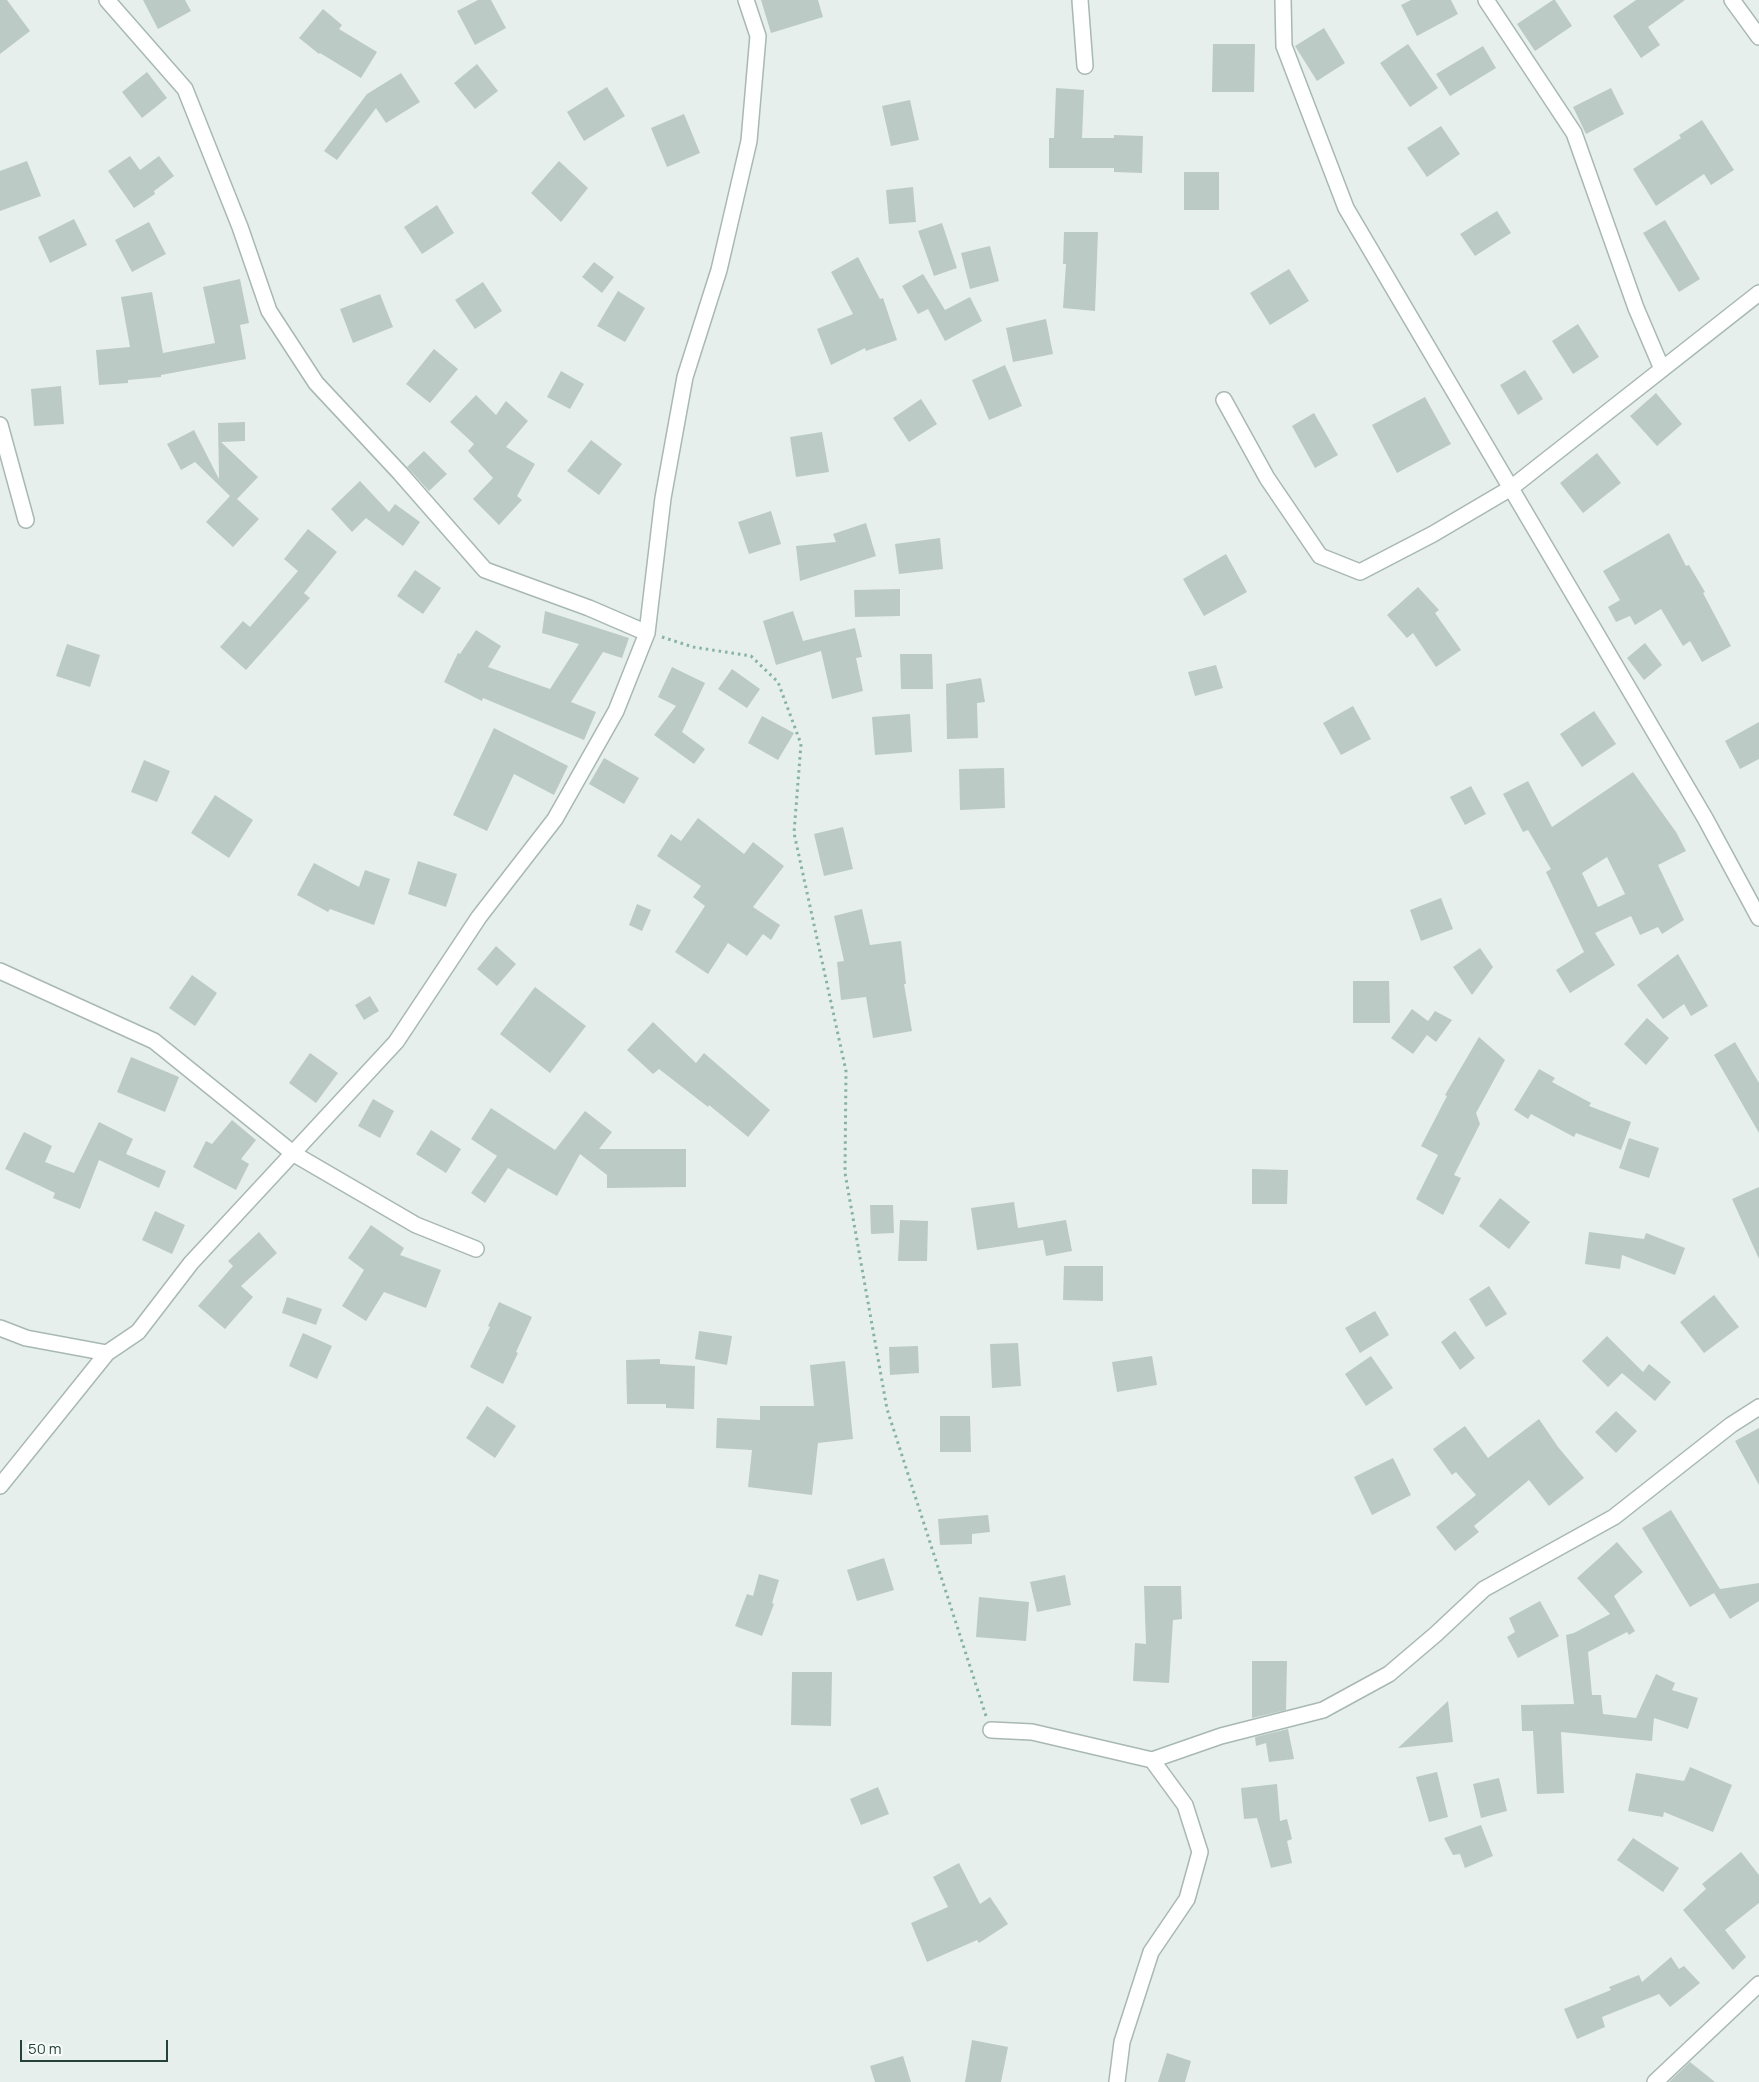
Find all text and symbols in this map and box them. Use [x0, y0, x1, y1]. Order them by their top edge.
scale bar [22, 2030, 170, 2062]
text: 50 m [28, 2038, 62, 2059]

